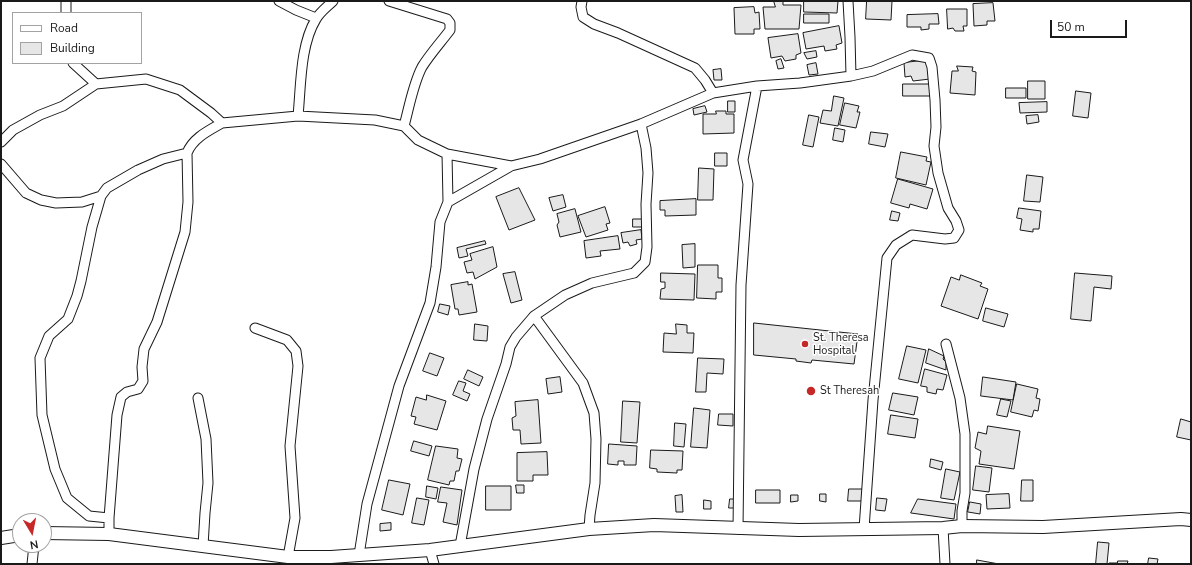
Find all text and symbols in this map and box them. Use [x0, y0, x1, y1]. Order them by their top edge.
legend [12, 12, 142, 64]
scale bar [1052, 12, 1129, 38]
text: 50 m [1057, 19, 1085, 35]
text: Road [50, 20, 78, 36]
text: Building [50, 40, 95, 56]
place label: St. Theresa Hospital [813, 331, 869, 357]
marker: St. Theresa Hospital [800, 339, 810, 349]
place label: St Theresah [820, 384, 879, 398]
marker: St Theresah [805, 385, 817, 397]
north arrow [12, 513, 52, 553]
text: N [29, 536, 39, 552]

